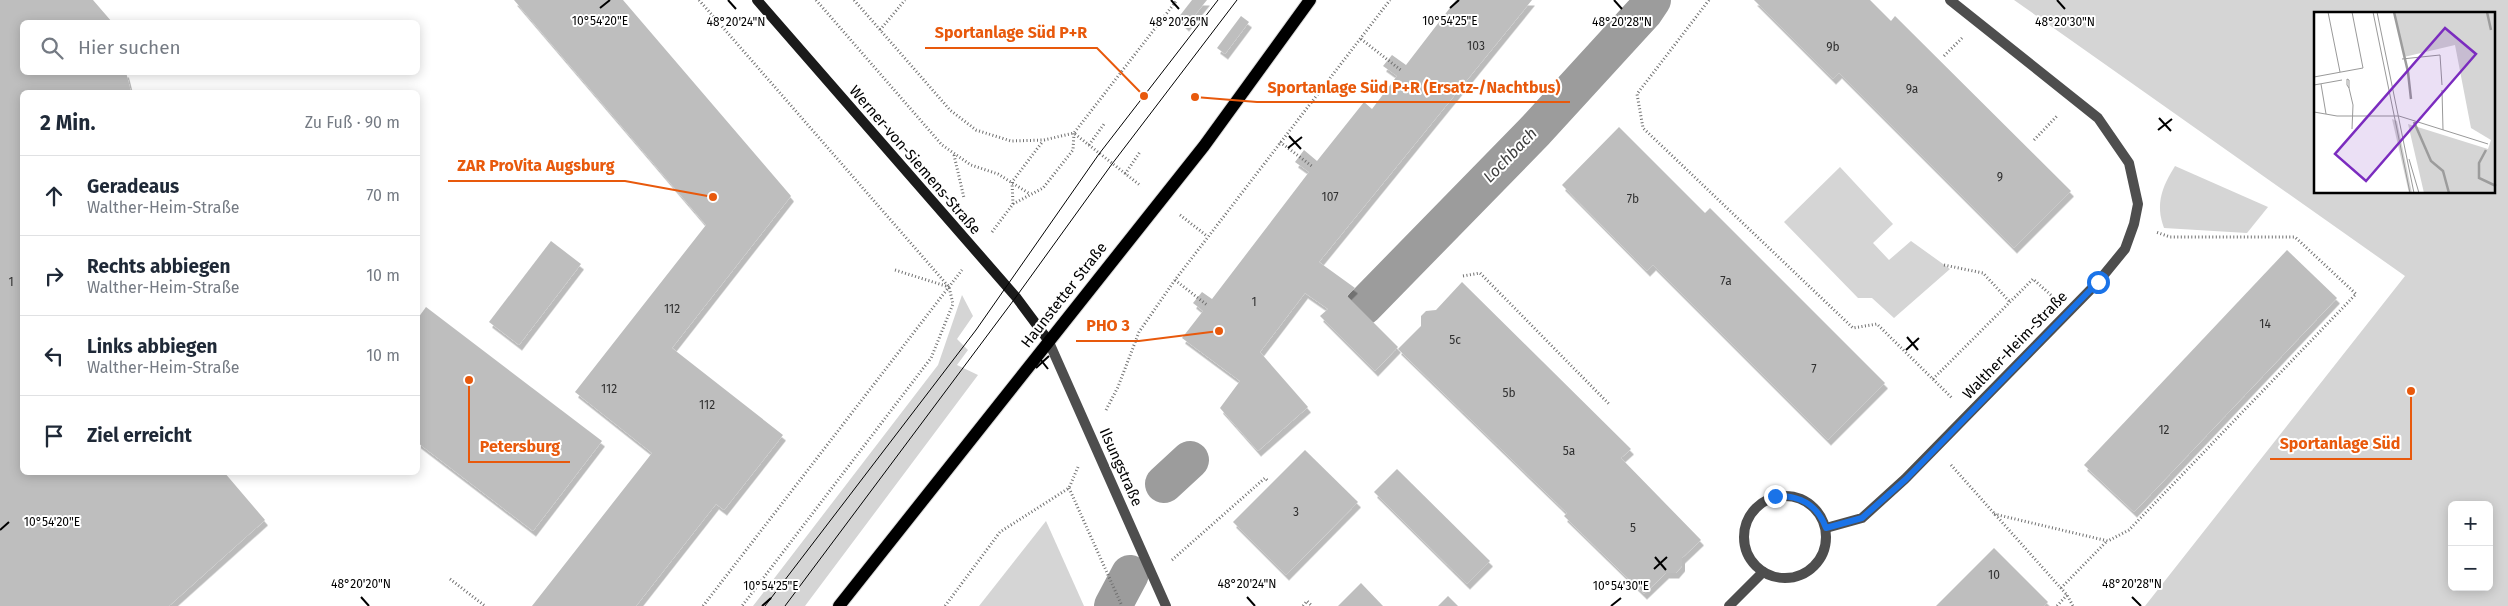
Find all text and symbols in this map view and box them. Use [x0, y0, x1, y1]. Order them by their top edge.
inset map [2314, 12, 2496, 194]
text: 10°54'20"E [572, 14, 628, 28]
text: 10°54'25"E [1422, 14, 1478, 28]
text: 48°20'24"N [707, 15, 765, 29]
text: 48°20'26"N [1149, 15, 1209, 29]
text: 48°20'28"N [1592, 15, 1652, 29]
text: 48°20'30"N [2035, 15, 2095, 29]
callout: Sportanlage Süd P+R [925, 17, 1097, 48]
search box [20, 20, 420, 75]
text: Sportanlage Süd P+R [935, 23, 1087, 42]
icon: search [38, 34, 66, 62]
text: Hier suchen [78, 36, 181, 59]
house number: 103 [1467, 39, 1485, 53]
house number: 9b [1826, 40, 1840, 54]
callout: Sportanlage Süd P+R (Ersatz-/Nachtbus) [1257, 71, 1570, 102]
text: Sportanlage Süd P+R (Ersatz-/Nachtbus) [1267, 78, 1561, 97]
street label: Werner-von-Siemens-Straße [845, 82, 985, 238]
house number: 9a [1906, 82, 1918, 96]
text: 2 Min. [40, 110, 95, 136]
text: Zu Fuß · 90 m [305, 113, 400, 132]
water label: Lochbach [1479, 124, 1541, 186]
callout: ZAR ProVita Augsburg [448, 150, 625, 181]
text: ZAR ProVita Augsburg [457, 156, 615, 175]
house number: 9 [1997, 170, 2003, 184]
text: Geradeaus [87, 175, 179, 198]
icon: ahead [40, 182, 68, 210]
text: 70 m [366, 186, 400, 205]
house number: 107 [1322, 190, 1338, 204]
house number: 7b [1627, 192, 1639, 206]
text: Walther-Heim-Straße [87, 198, 240, 217]
street label: Haunstetter Straße [1017, 239, 1111, 351]
text: Rechts abbiegen [87, 255, 230, 278]
icon: right [40, 262, 68, 290]
text: 10 m [366, 266, 400, 285]
route start [2087, 271, 2110, 294]
house number: 7a [1720, 274, 1732, 288]
house number: 1 [8, 275, 14, 289]
text: Walther-Heim-Straße [87, 278, 240, 297]
street label: Walther-Heim-Straße [1959, 287, 2071, 403]
house number: 1 [1251, 295, 1257, 309]
house number: 112 [664, 302, 680, 316]
callout: PHO 3 [1076, 310, 1139, 341]
text: PHO 3 [1086, 316, 1130, 335]
house number: 14 [2259, 317, 2271, 331]
house number: 5c [1449, 333, 1461, 347]
text: Links abbiegen [87, 335, 218, 358]
icon: left [40, 342, 68, 370]
text: 10 m [366, 346, 400, 365]
text: Walther-Heim-Straße [87, 358, 240, 377]
house number: 7 [1811, 362, 1817, 376]
house number: 112 [601, 382, 617, 396]
house number: 5b [1502, 386, 1516, 400]
house number: 112 [699, 398, 715, 412]
icon: arrive [40, 422, 68, 450]
house number: 12 [2158, 423, 2170, 437]
text: Ziel erreicht [87, 424, 192, 447]
street label: Ilsungstraße [1096, 425, 1146, 509]
callout: Sportanlage Süd [2270, 428, 2411, 459]
callout: Petersburg [469, 431, 570, 462]
text: Sportanlage Süd [2280, 434, 2400, 453]
text: Petersburg [480, 437, 560, 456]
house number: 5a [1563, 444, 1575, 458]
route end [1764, 485, 1787, 508]
map controls [2448, 501, 2493, 591]
button: + [2448, 501, 2493, 546]
house number: 3 [1293, 505, 1299, 519]
text: 10°54'20"E [24, 515, 80, 529]
house number: 5 [1630, 521, 1636, 535]
button: − [2448, 546, 2493, 591]
house number: 10 [1988, 568, 2000, 582]
text: 48°20'20"N [331, 577, 391, 591]
text: 48°20'24"N [1218, 577, 1276, 591]
text: 48°20'28"N [2102, 577, 2162, 591]
text: 10°54'25"E [743, 579, 799, 593]
text: 10°54'30"E [1593, 579, 1649, 593]

